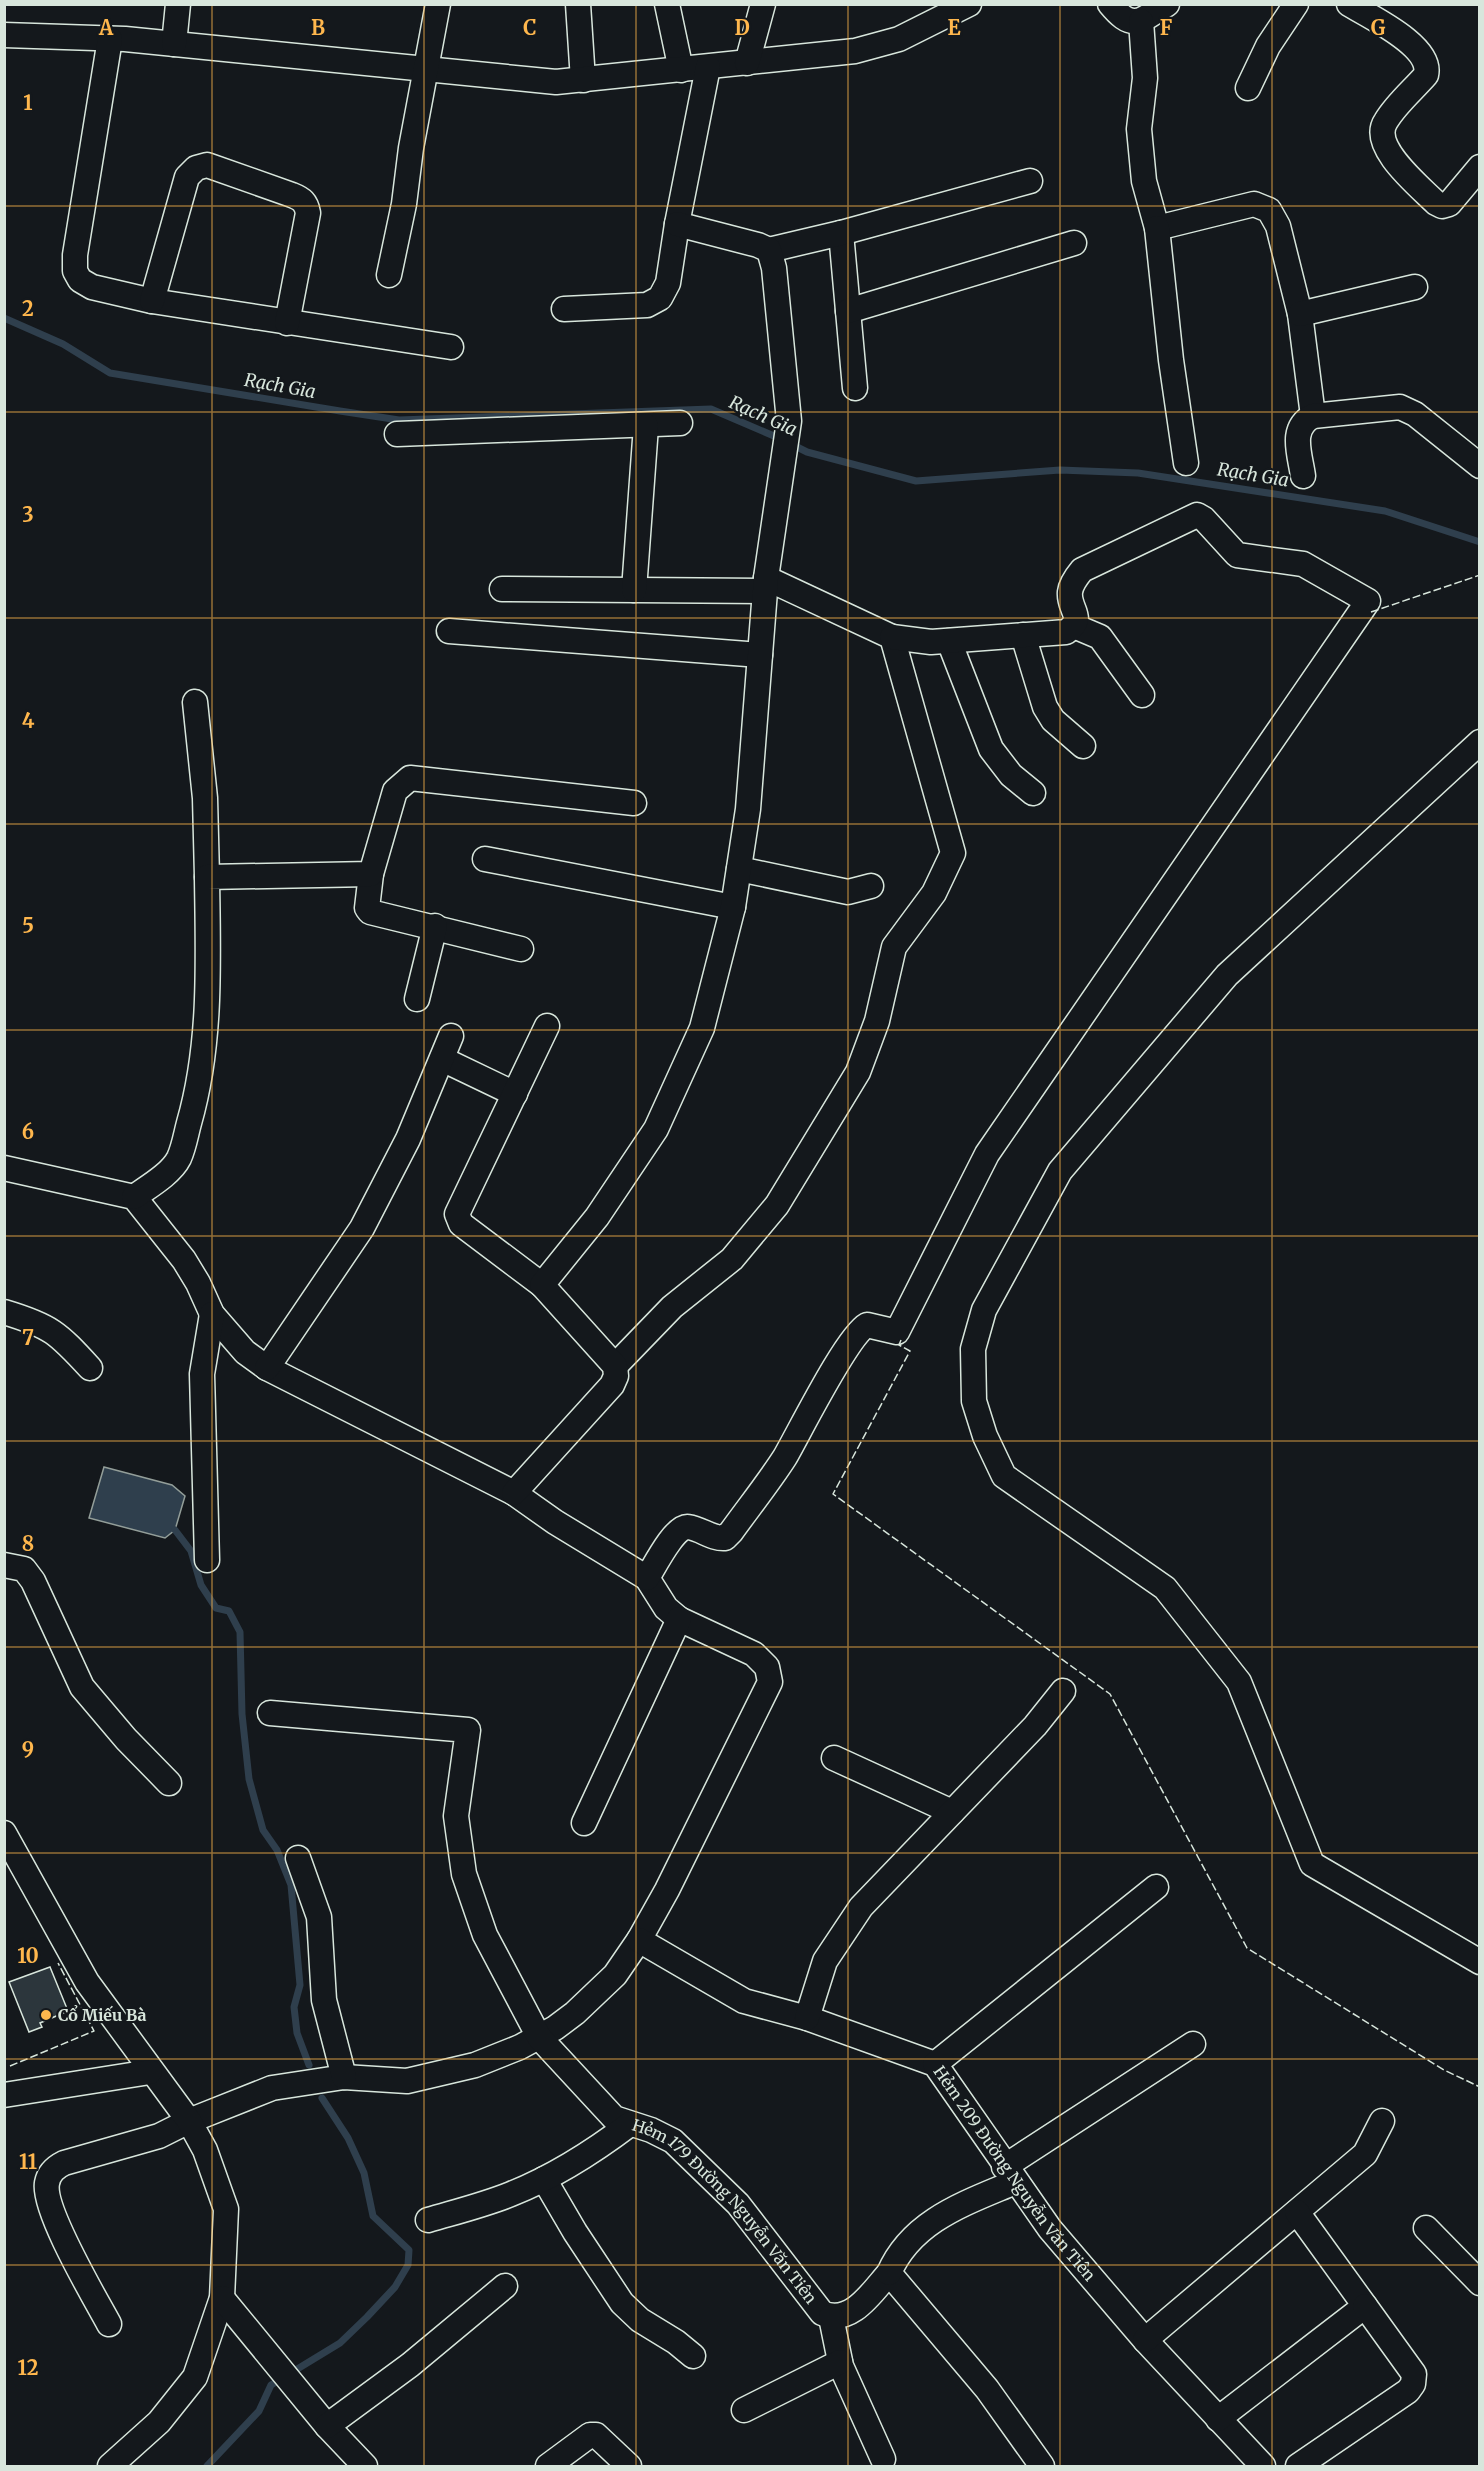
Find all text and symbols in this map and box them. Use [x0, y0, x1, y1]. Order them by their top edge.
text: A [98, 15, 114, 40]
text: B [311, 15, 325, 40]
text: C [523, 15, 537, 40]
text: D [734, 15, 750, 40]
text: E [947, 15, 961, 40]
text: F [1160, 15, 1173, 40]
text: G [1371, 15, 1386, 40]
text: 1 [23, 90, 33, 115]
text: 2 [22, 296, 34, 321]
water label: Rạch Gia [243, 368, 318, 403]
water label: Rạch Gia [726, 390, 801, 441]
water label: Rạch Gia [1216, 458, 1290, 492]
text: 3 [22, 502, 34, 527]
text: 4 [22, 708, 35, 733]
text: 5 [22, 913, 34, 938]
text: 6 [22, 1119, 34, 1144]
text: 7 [22, 1325, 34, 1350]
text: 8 [22, 1531, 34, 1556]
text: 9 [22, 1737, 34, 1762]
text: 10 [17, 1943, 39, 1968]
place label: Cổ Miếu Bà [58, 2005, 147, 2025]
marker: Cổ Miếu Bà [39, 2008, 53, 2022]
street label: Hẻm 209 Đường Nguyễn Văn Tiên [929, 2062, 1100, 2285]
street label: Hẻm 179 Đường Nguyễn Văn Tiên [630, 2115, 821, 2308]
text: 11 [19, 2149, 37, 2174]
text: 12 [18, 2355, 39, 2380]

